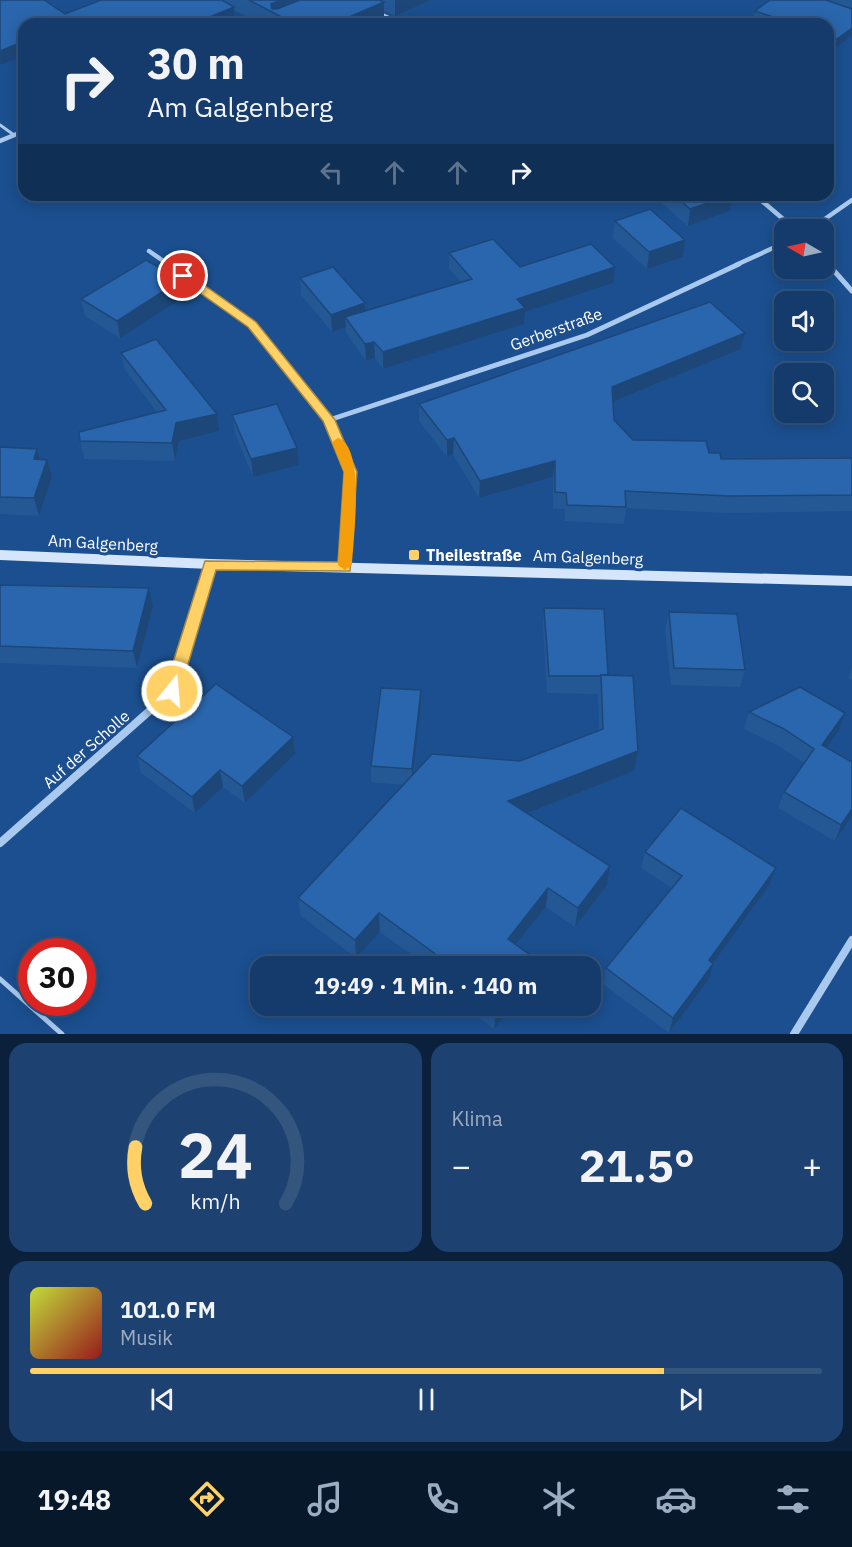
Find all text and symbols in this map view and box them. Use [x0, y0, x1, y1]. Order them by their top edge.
text: 30 m [147, 36, 245, 91]
icon: right [48, 42, 126, 120]
text: Am Galgenberg [147, 89, 333, 124]
icon: left [315, 156, 348, 189]
icon: ahead [378, 156, 411, 189]
icon: ahead [441, 156, 474, 189]
icon: right [504, 156, 537, 189]
north arrow [774, 219, 834, 279]
map controls [774, 219, 834, 423]
pin [157, 250, 208, 301]
icon: arrive [166, 259, 199, 292]
button: sound [774, 291, 834, 351]
street label: Gerberstraße [507, 303, 605, 355]
button: search [774, 363, 834, 423]
street label: Am Galgenberg [47, 530, 159, 556]
place label: Theilestraße [426, 545, 522, 565]
street label: Am Galgenberg [533, 545, 644, 569]
marker: Theilestraße [407, 548, 421, 562]
position arrow [140, 659, 204, 723]
street label: Auf der Scholle [38, 706, 134, 792]
speed limit sign: 30 [18, 938, 96, 1016]
text: 19:49 · 1 Min. · 140 m [314, 971, 537, 1000]
text: Klima [452, 1105, 503, 1132]
text: 24 [178, 1114, 253, 1195]
text: 21.5° [579, 1136, 695, 1194]
text: − [452, 1144, 471, 1187]
text: + [802, 1144, 822, 1187]
text: km/h [190, 1188, 240, 1216]
text: 101.0 FM [120, 1295, 216, 1324]
text: Musik [120, 1324, 173, 1351]
icon: previous [146, 1383, 179, 1416]
icon: pause [410, 1383, 443, 1416]
icon: next [674, 1383, 707, 1416]
icon: directions [186, 1478, 228, 1520]
icon: music [304, 1478, 346, 1520]
icon: phone [421, 1478, 463, 1520]
icon: climate [538, 1478, 580, 1520]
icon: car [655, 1478, 697, 1520]
icon: filters [772, 1478, 814, 1520]
text: 19:48 [38, 1482, 111, 1517]

